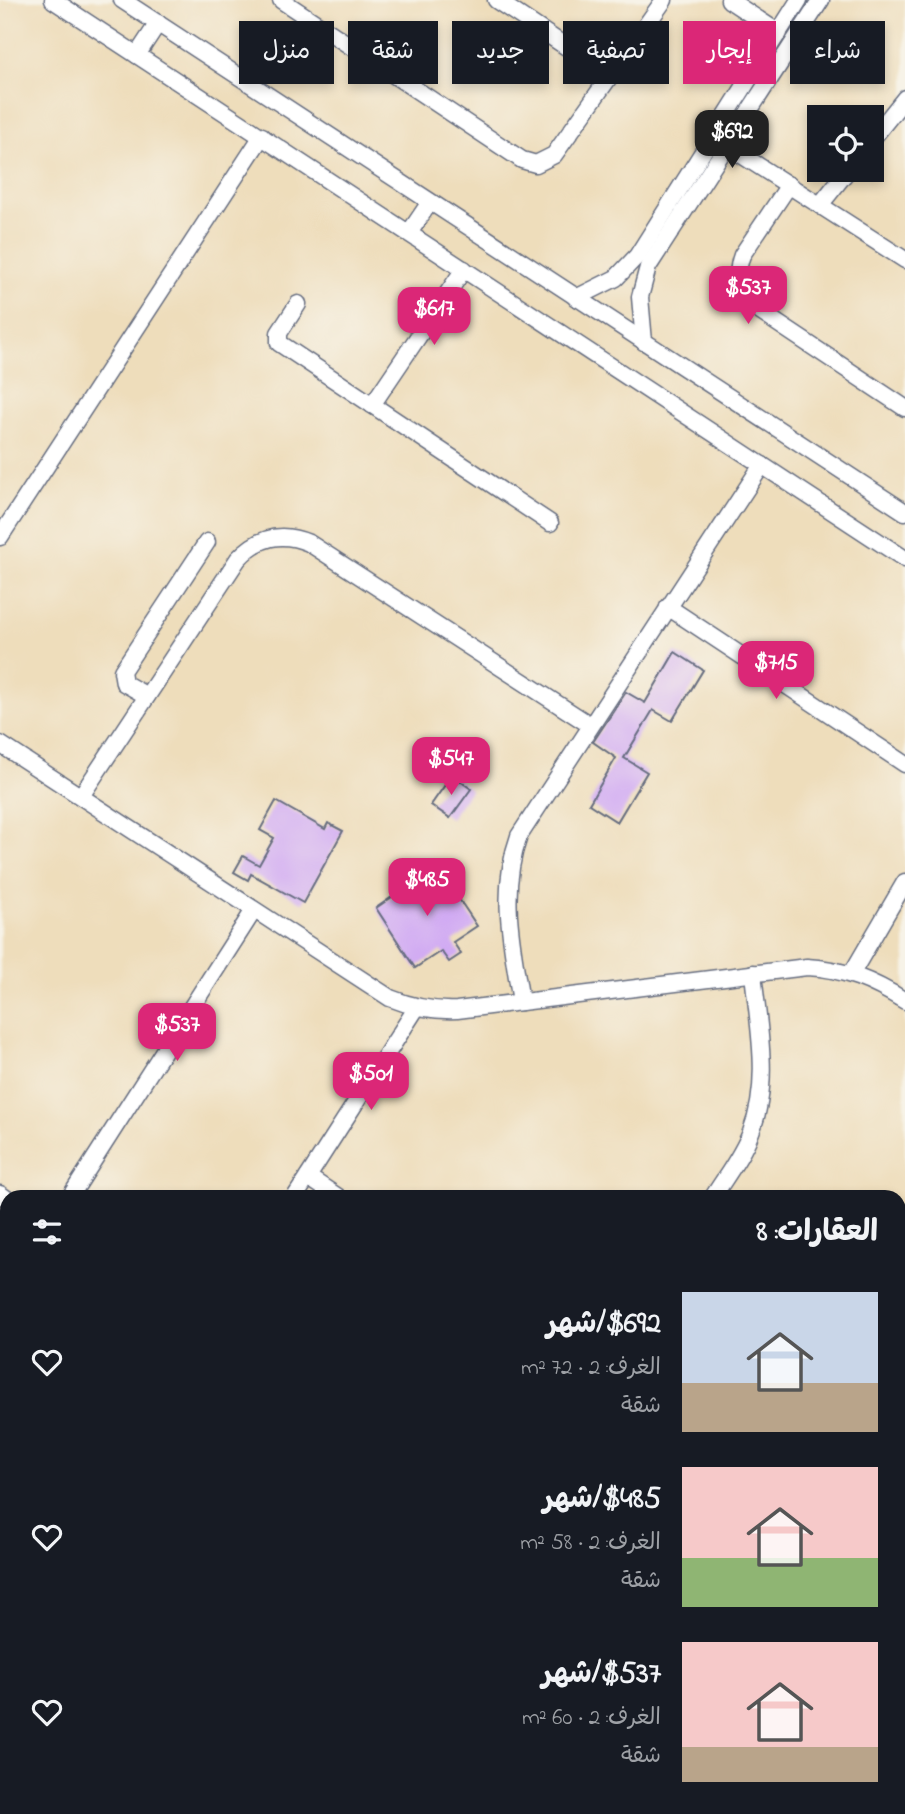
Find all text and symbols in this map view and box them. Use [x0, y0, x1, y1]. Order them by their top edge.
chip: منزل [239, 21, 334, 84]
chip: شقة [348, 21, 438, 84]
chip: جديد [452, 21, 549, 84]
chip: تصفية [563, 21, 669, 84]
chip: إيجار [683, 21, 776, 84]
chip: شراء [790, 21, 885, 84]
map controls [807, 105, 884, 182]
button: locate [807, 105, 884, 182]
pin: $692 [691, 110, 773, 170]
text: $692 [711, 116, 753, 149]
pin: $537 [707, 266, 789, 326]
text: $537 [725, 272, 771, 305]
pin: $617 [393, 288, 475, 347]
text: $617 [414, 293, 454, 326]
pin: $715 [735, 642, 817, 701]
text: $715 [754, 647, 798, 680]
pin: $547 [410, 738, 492, 797]
text: $547 [428, 743, 474, 776]
pin: $485 [386, 858, 468, 918]
text: $485 [404, 864, 450, 897]
pin: $537 [136, 1004, 218, 1063]
text: $537 [154, 1009, 200, 1042]
pin: $501 [330, 1052, 412, 1112]
text: $501 [349, 1058, 393, 1091]
text: العقارات: 8 [756, 1211, 878, 1255]
icon: filters [28, 1213, 66, 1251]
text: $692/شهر [547, 1303, 661, 1347]
icon: home [738, 1320, 822, 1404]
icon: heart [28, 1343, 66, 1381]
text: الغرف: 2 · 72 m² [521, 1352, 661, 1385]
text: شقة [621, 1390, 661, 1423]
text: $485/شهر [543, 1478, 661, 1522]
icon: home [738, 1495, 822, 1579]
icon: heart [28, 1518, 66, 1556]
text: الغرف: 2 · 58 m² [520, 1527, 661, 1560]
text: شقة [621, 1565, 661, 1598]
text: $537/شهر [542, 1653, 661, 1697]
icon: home [738, 1670, 822, 1754]
icon: heart [28, 1693, 66, 1731]
text: الغرف: 2 · 60 m² [522, 1702, 661, 1735]
text: شقة [621, 1740, 661, 1773]

